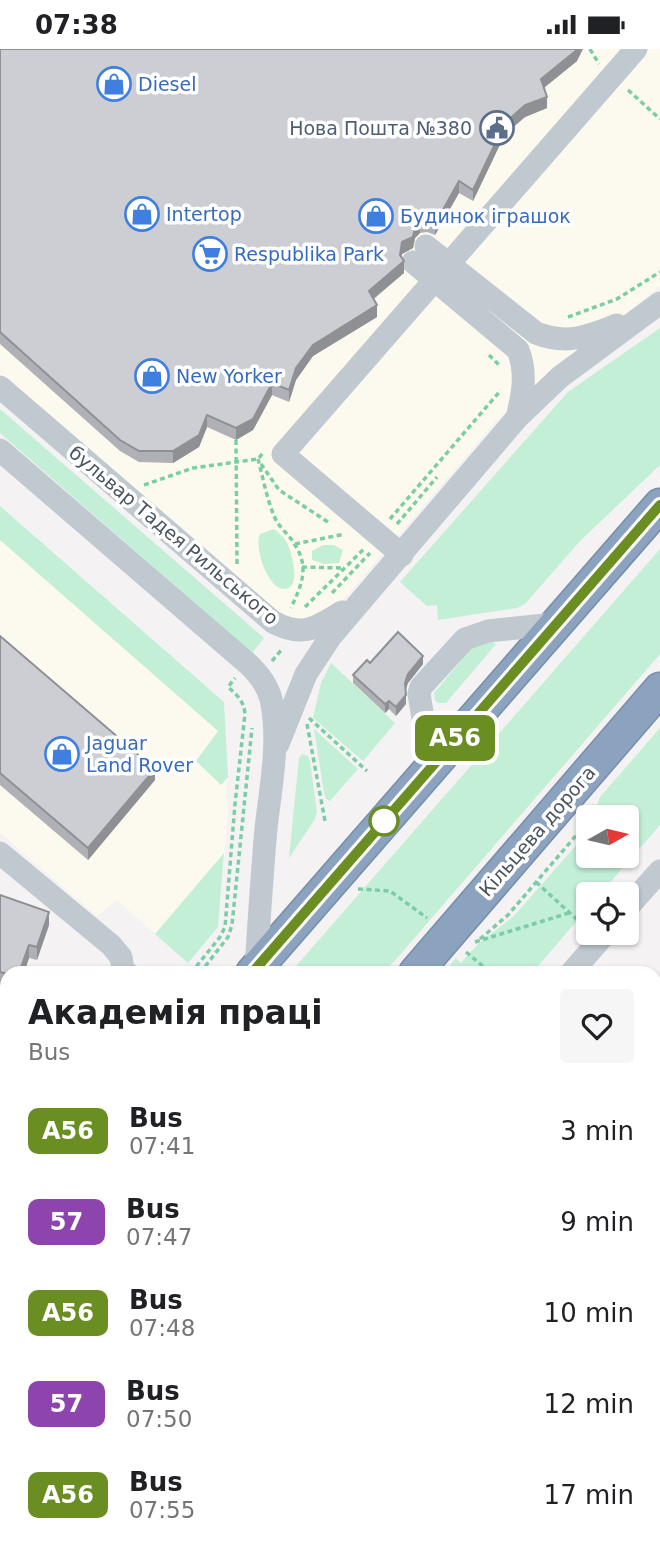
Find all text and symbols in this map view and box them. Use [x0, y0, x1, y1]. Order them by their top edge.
text: 07:38 [35, 10, 118, 40]
shop icon: Diesel [95, 65, 133, 103]
place label: Diesel [138, 73, 196, 95]
public building icon: Нова Пошта №380 [478, 109, 516, 147]
place label: Нова Пошта №380 [289, 117, 472, 139]
shop icon: Intertop [123, 195, 161, 233]
shop icon: Будинок іграшок [357, 197, 395, 235]
place label: Intertop [166, 203, 242, 225]
place label: Будинок іграшок [400, 205, 571, 227]
supermarket icon: Respublika Park [191, 235, 229, 273]
place label: Respublika Park [234, 243, 384, 265]
shop icon: New Yorker [133, 357, 171, 395]
place label: New Yorker [176, 365, 282, 387]
street label: бульвар Тадея Рильського [65, 441, 283, 629]
line badge: A56 [415, 715, 495, 761]
text: A56 [429, 724, 481, 752]
place label: Jaguar Land Rover [85, 732, 193, 776]
shop icon: Jaguar Land Rover [43, 735, 81, 773]
street label: Кільцева дорога [474, 761, 600, 901]
north arrow [576, 805, 639, 868]
map controls [576, 805, 639, 945]
unlabelled marker [369, 806, 399, 836]
button: locate [576, 882, 639, 945]
button: heart [560, 989, 634, 1063]
text: Академія праці [28, 993, 323, 1032]
text: Bus [28, 1039, 70, 1065]
text: Bus [129, 1103, 183, 1133]
text: 3 min [560, 1116, 634, 1146]
text: A56 [42, 1117, 94, 1145]
text: 07:41 [129, 1133, 195, 1159]
text: Bus [126, 1194, 180, 1224]
text: 9 min [560, 1207, 634, 1237]
text: 57 [50, 1208, 83, 1236]
text: 07:47 [126, 1224, 192, 1250]
text: Bus [129, 1285, 183, 1315]
text: 10 min [544, 1298, 634, 1328]
text: A56 [42, 1299, 94, 1327]
text: 07:48 [129, 1315, 195, 1341]
text: Bus [126, 1376, 180, 1406]
text: 12 min [544, 1389, 634, 1419]
text: 57 [50, 1390, 83, 1418]
text: 07:50 [126, 1406, 192, 1432]
text: Bus [129, 1467, 183, 1497]
text: 17 min [544, 1480, 634, 1510]
text: A56 [42, 1481, 94, 1509]
text: 07:55 [129, 1497, 195, 1523]

